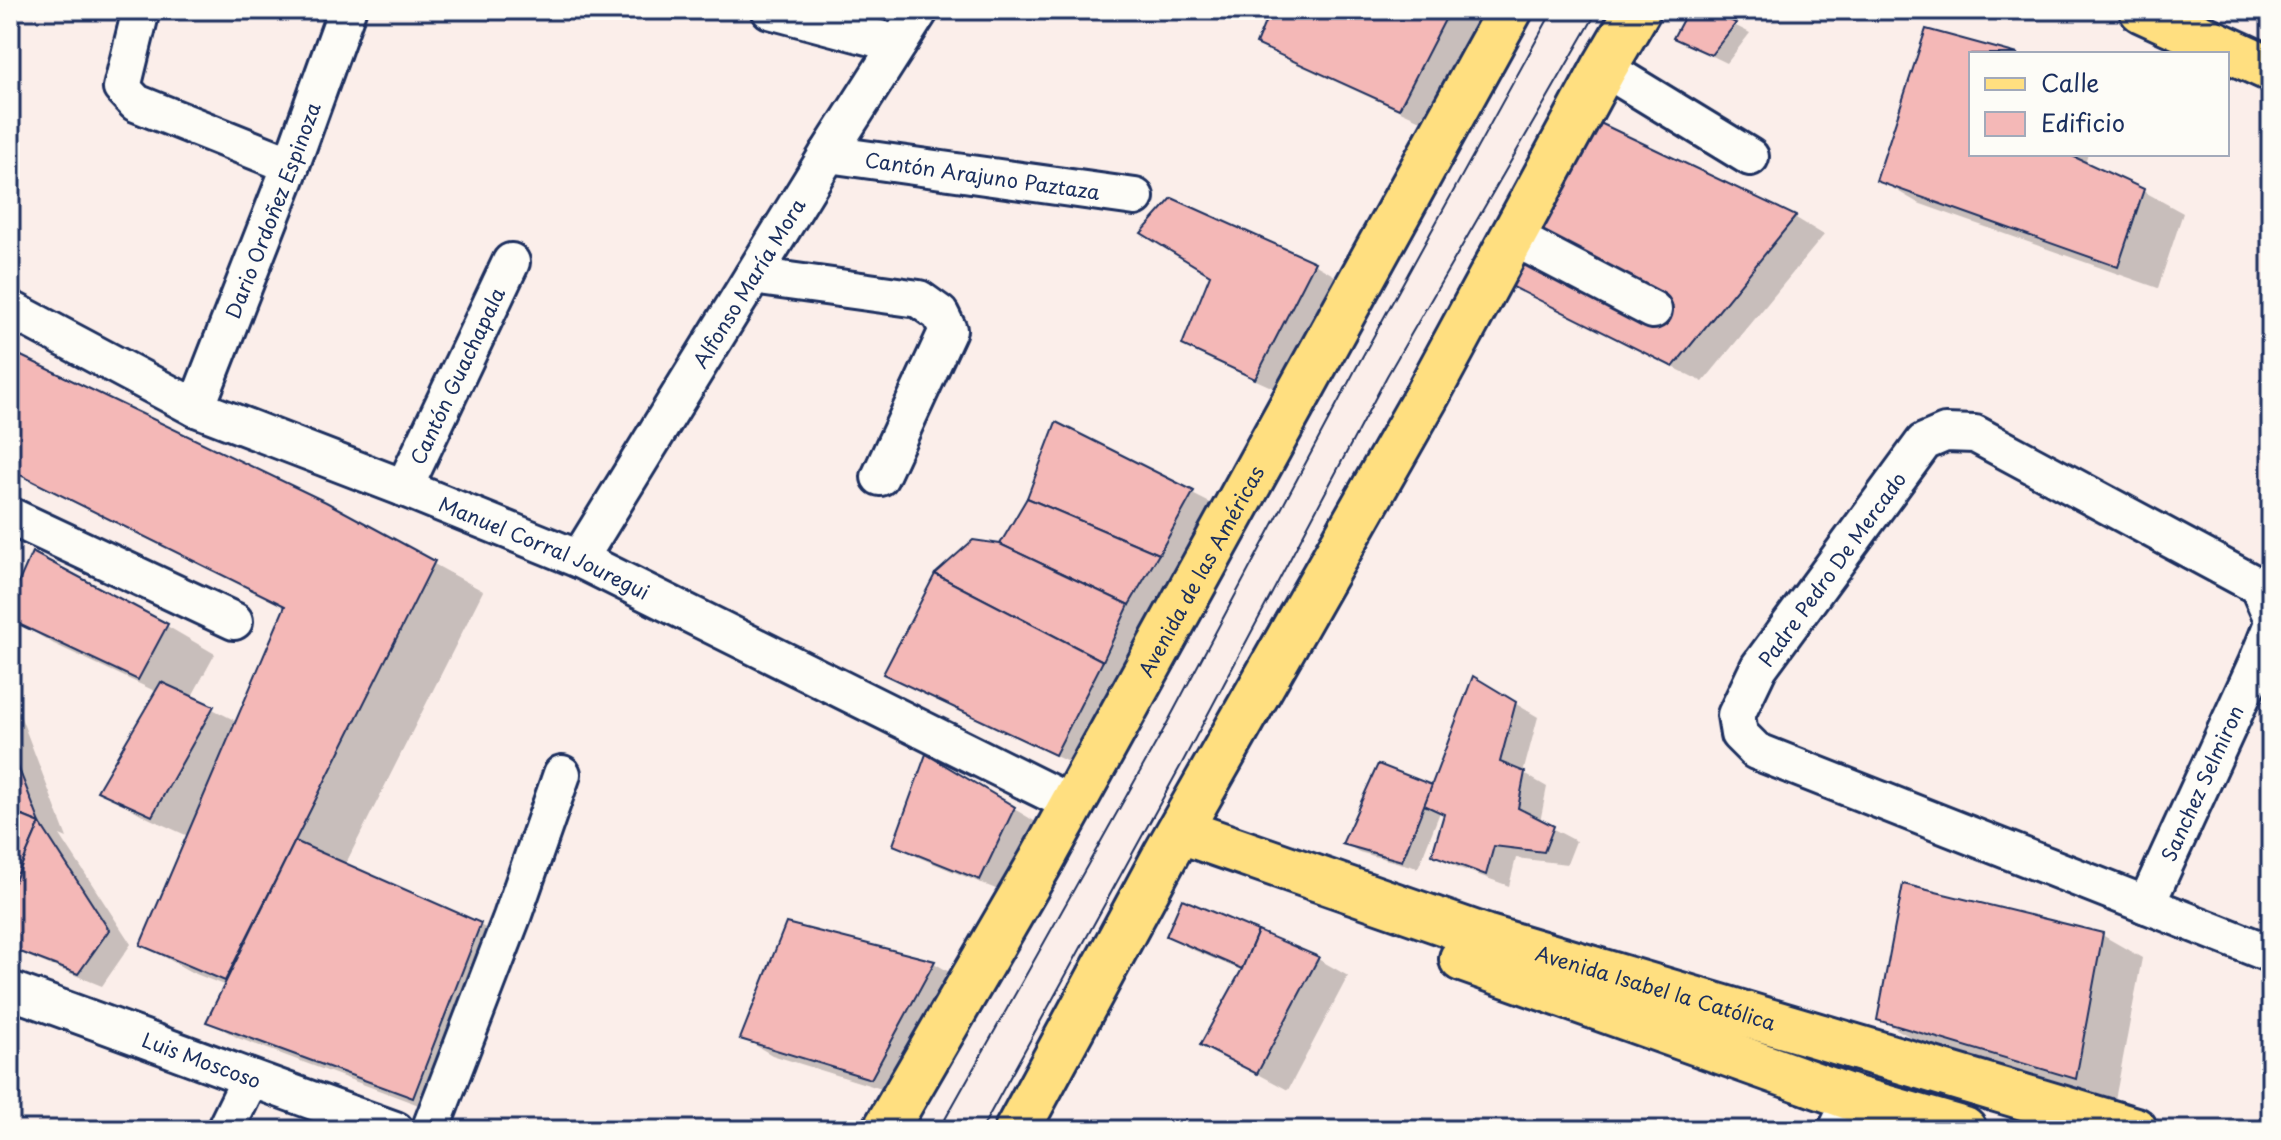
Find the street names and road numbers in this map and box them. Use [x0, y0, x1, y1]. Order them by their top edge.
street label: Dario Ordoñez Espinoza [217, 98, 327, 323]
street label: Cantón Arajuno Paztaza [863, 144, 1102, 207]
street label: Alfonso María Mora [685, 192, 813, 374]
street label: Cantón Guachapala [402, 282, 512, 470]
street label: Avenida de las Américas [1131, 460, 1271, 682]
street label: Padre Pedro De Mercado [1751, 465, 1913, 673]
street label: Manuel Corral Jouregui [434, 489, 655, 607]
street label: Sanchez Selmiron [2153, 700, 2251, 866]
street label: Avenida Isabel la Católica [1532, 938, 1780, 1038]
street label: Luis Moscoso [138, 1024, 265, 1096]

